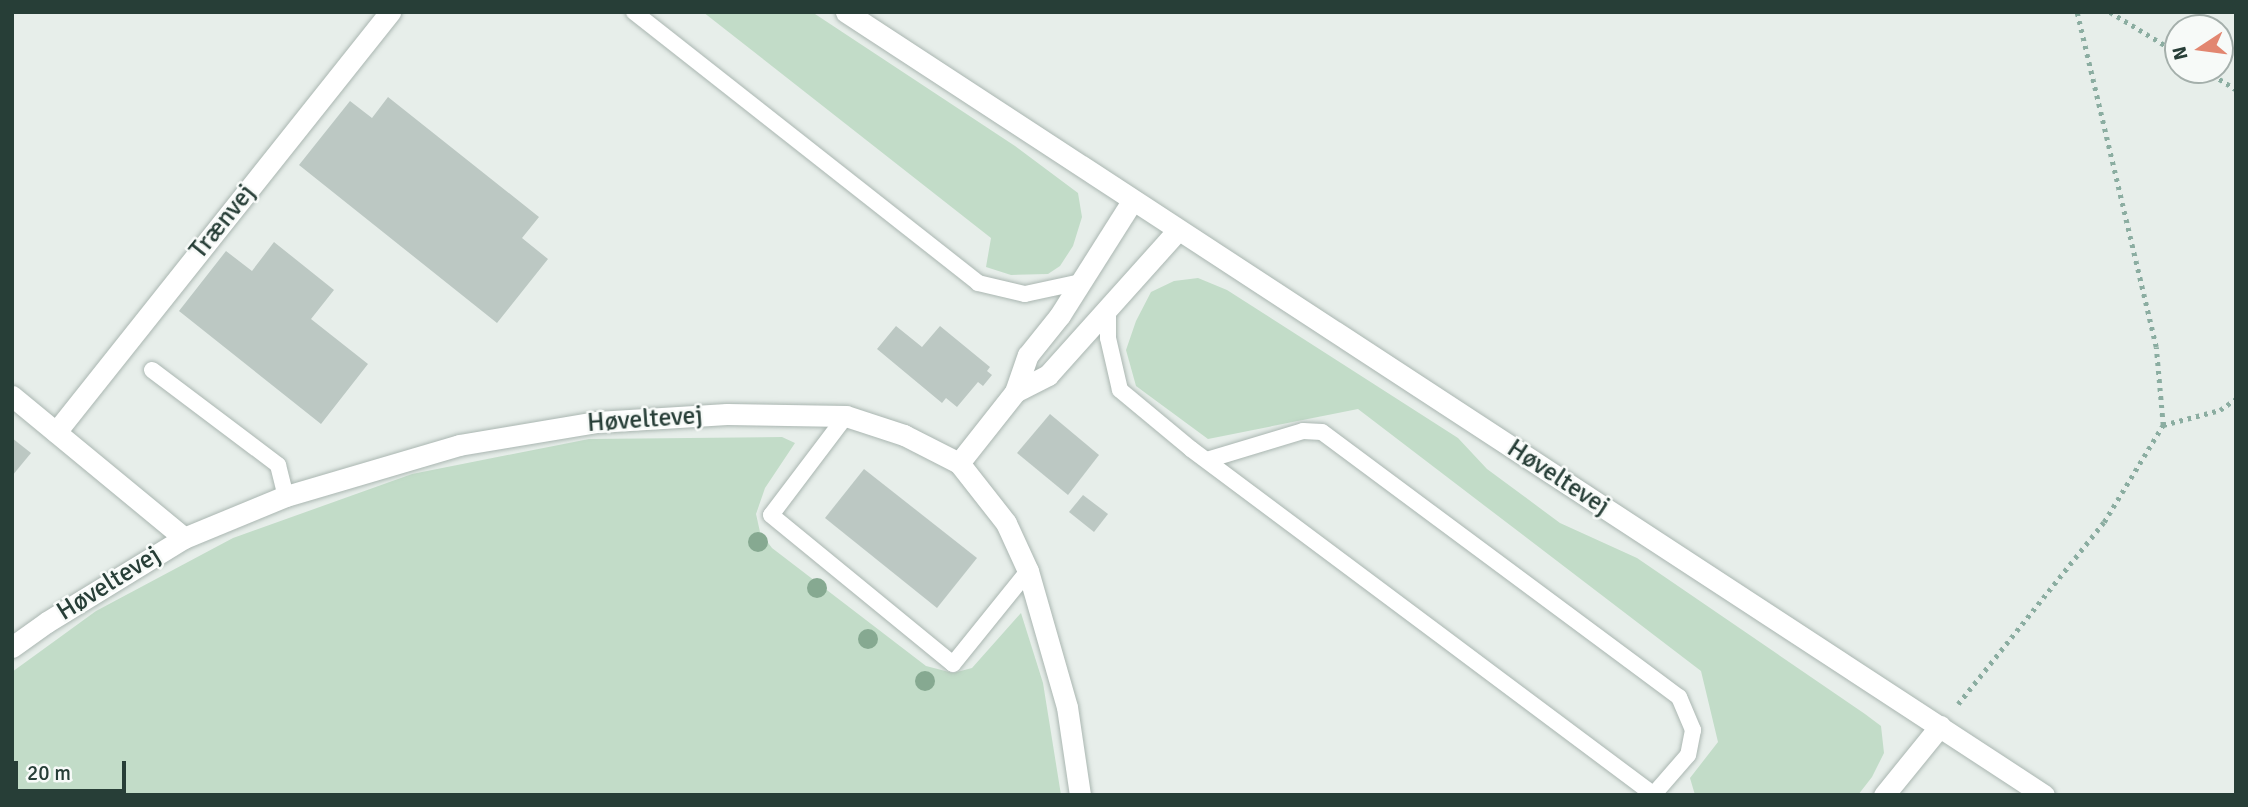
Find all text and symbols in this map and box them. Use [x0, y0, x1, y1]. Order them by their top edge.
north arrow [2164, 14, 2234, 84]
text: N [2167, 44, 2194, 62]
street label: Trænvej [184, 178, 262, 266]
street label: Høveltevej [586, 400, 704, 440]
street label: Høveltevej [1501, 433, 1615, 523]
street label: Høveltevej [52, 540, 166, 628]
scale bar [18, 748, 130, 792]
text: 20 m [27, 760, 71, 786]

